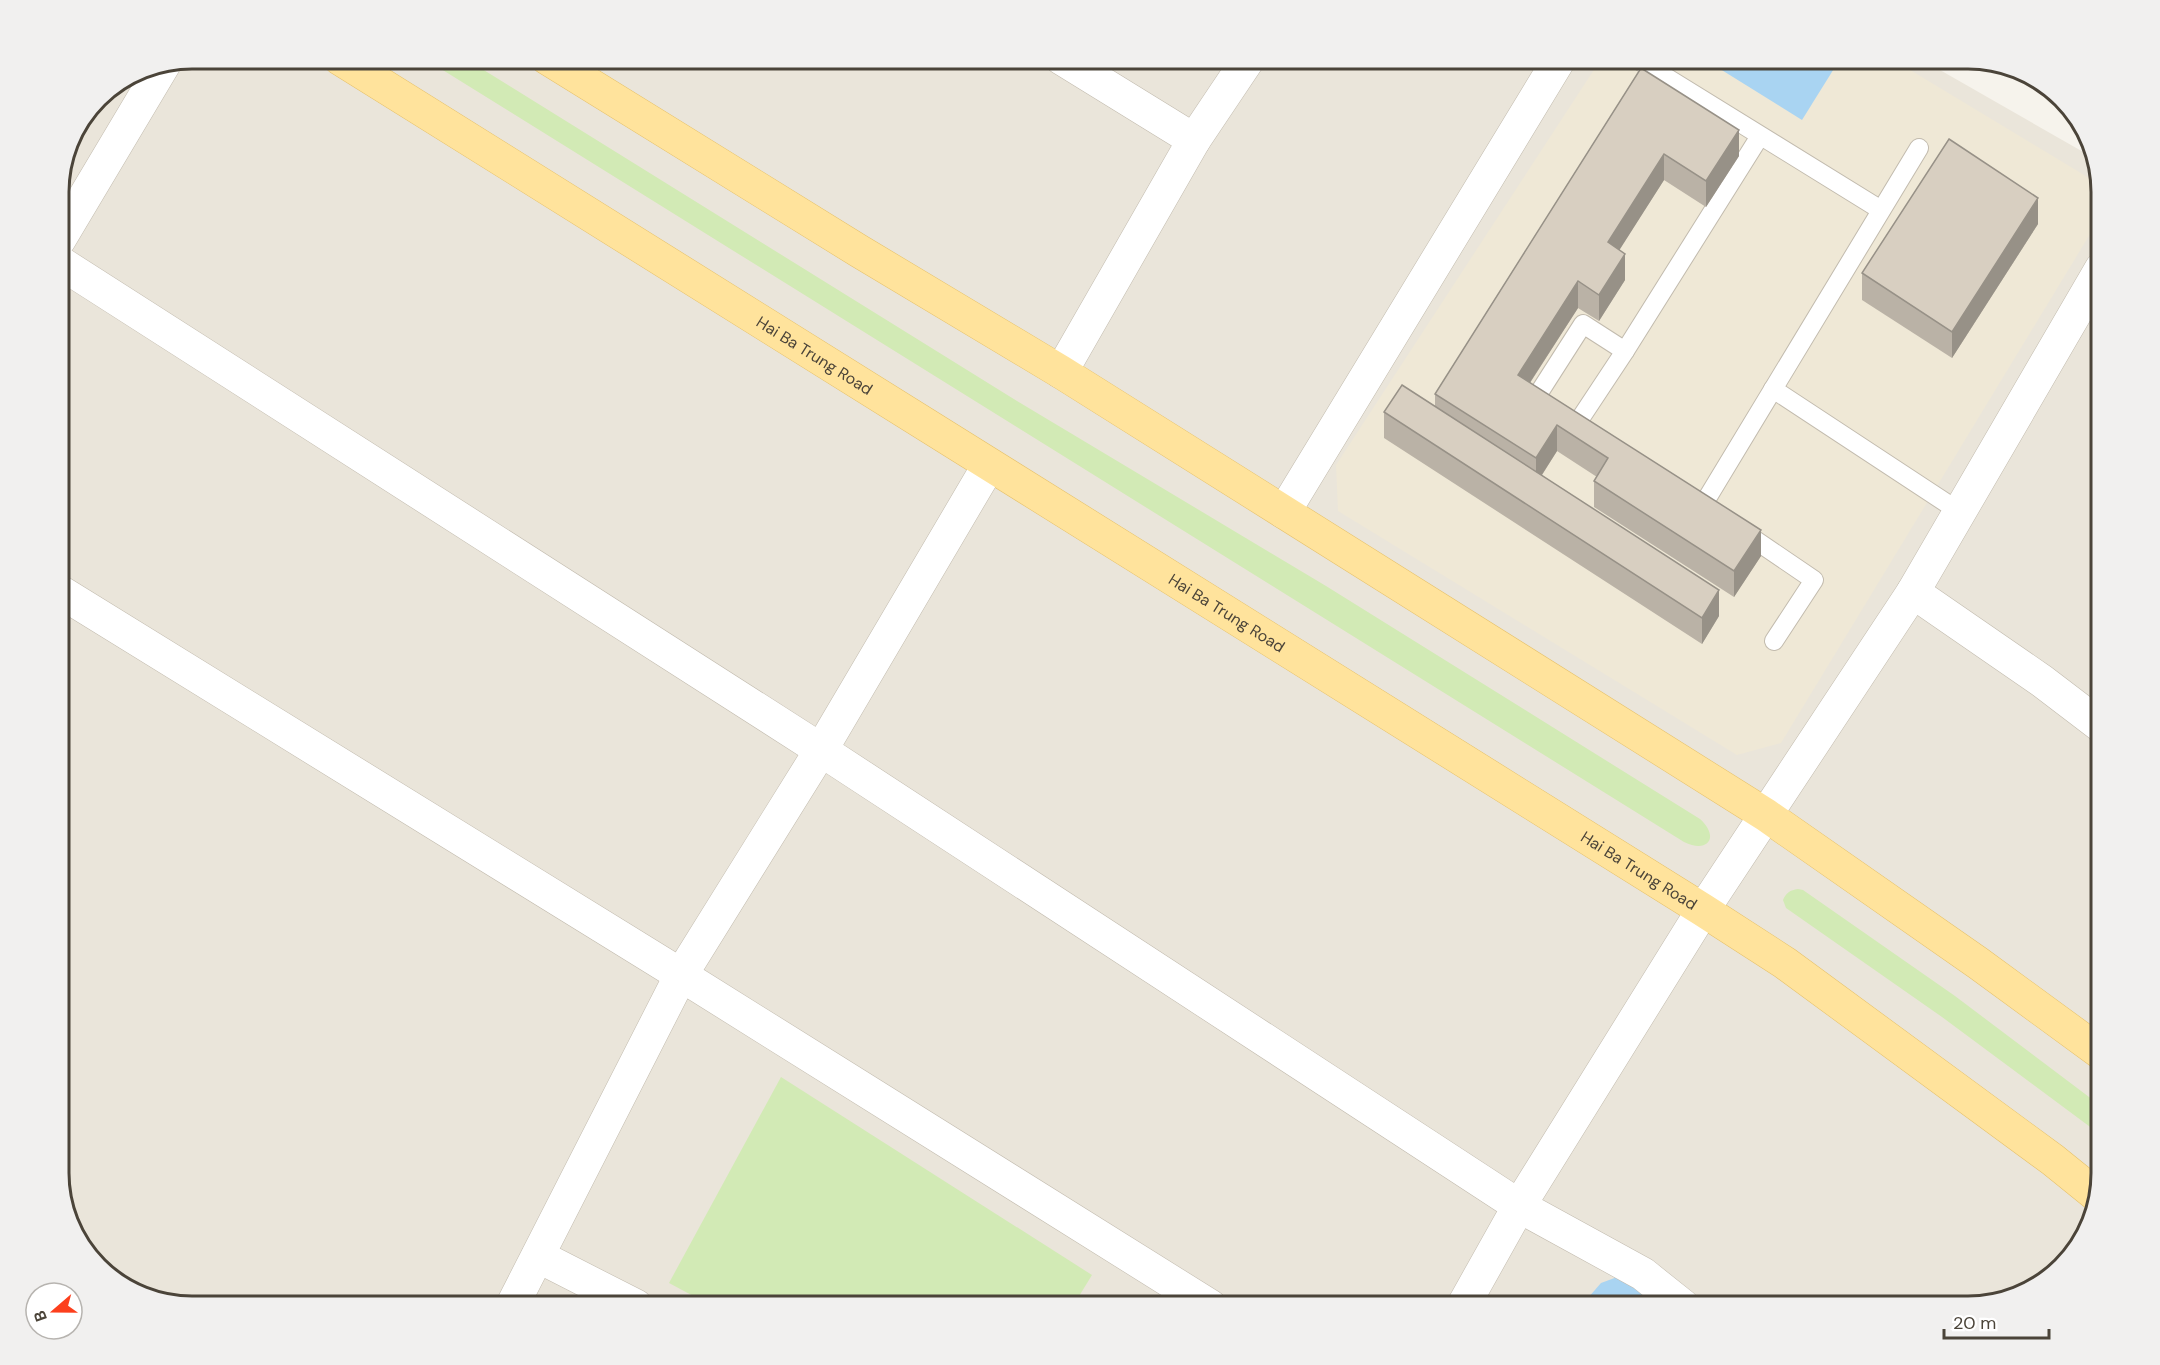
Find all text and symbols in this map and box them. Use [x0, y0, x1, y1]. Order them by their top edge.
street label: Hai Ba Trung Road [753, 311, 877, 399]
street label: Hai Ba Trung Road [1165, 568, 1289, 657]
street label: Hai Ba Trung Road [1577, 826, 1701, 914]
north arrow [24, 1281, 84, 1341]
scale bar [1944, 1302, 2049, 1340]
text: B [29, 1308, 52, 1324]
text: 20 m [1953, 1311, 1996, 1335]

